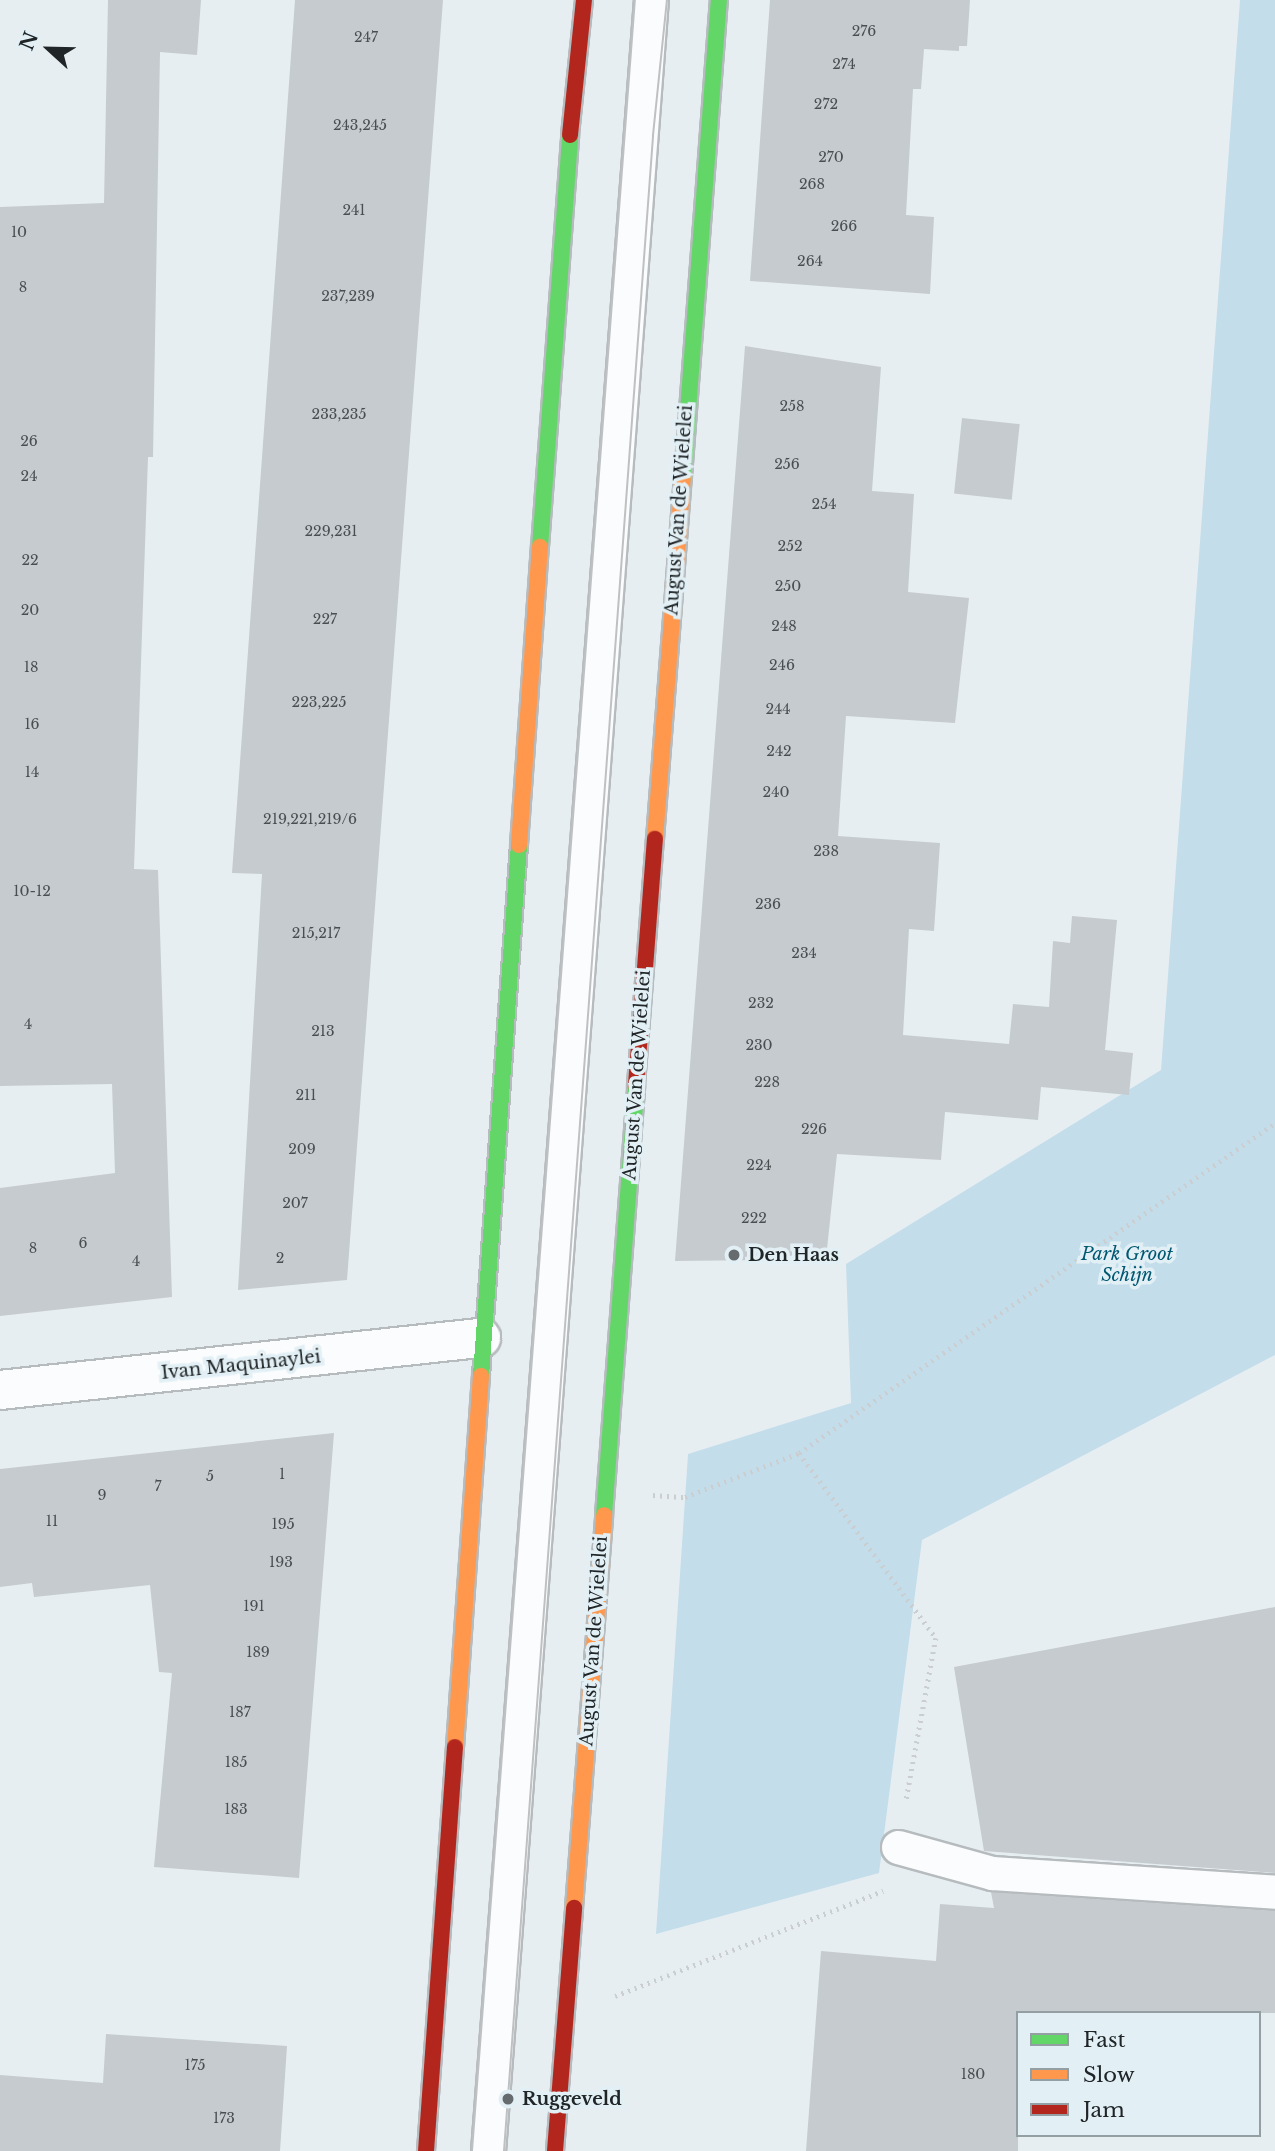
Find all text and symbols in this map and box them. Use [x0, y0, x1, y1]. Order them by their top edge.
north arrow [14, 14, 84, 84]
house number: 276 [852, 23, 876, 39]
text: N [15, 28, 43, 54]
house number: 247 [354, 29, 378, 45]
house number: 274 [832, 56, 856, 72]
house number: 272 [814, 96, 838, 112]
house number: 243,245 [333, 117, 387, 133]
house number: 270 [818, 149, 844, 165]
house number: 268 [799, 176, 825, 192]
house number: 241 [342, 202, 366, 218]
house number: 266 [831, 218, 857, 234]
house number: 10 [11, 224, 27, 240]
house number: 264 [797, 253, 823, 269]
house number: 8 [19, 279, 27, 295]
house number: 237,239 [321, 288, 375, 304]
house number: 258 [779, 398, 805, 414]
street label: August Van de Wielelei [661, 403, 697, 617]
house number: 233,235 [312, 406, 366, 422]
house number: 26 [20, 433, 38, 449]
house number: 256 [774, 456, 800, 472]
house number: 24 [21, 468, 37, 484]
house number: 254 [812, 496, 836, 512]
house number: 229,231 [304, 523, 358, 539]
house number: 252 [777, 538, 803, 554]
house number: 22 [21, 552, 39, 568]
house number: 250 [775, 578, 801, 594]
house number: 20 [21, 602, 39, 618]
house number: 227 [313, 611, 337, 627]
house number: 248 [771, 618, 797, 634]
house number: 246 [769, 657, 795, 673]
house number: 18 [24, 659, 38, 675]
house number: 223,225 [292, 694, 346, 710]
house number: 244 [765, 701, 791, 717]
house number: 16 [24, 716, 40, 732]
house number: 242 [766, 743, 792, 759]
house number: 14 [25, 764, 39, 780]
house number: 240 [763, 784, 789, 800]
house number: 219,221,219/6 [263, 811, 357, 827]
house number: 238 [813, 843, 839, 859]
house number: 10-12 [13, 883, 51, 899]
house number: 236 [755, 896, 781, 912]
house number: 215,217 [292, 925, 340, 941]
house number: 234 [791, 945, 817, 961]
street label: August Van de Wielelei [619, 968, 655, 1182]
house number: 232 [748, 995, 774, 1011]
house number: 4 [24, 1016, 32, 1032]
house number: 213 [311, 1023, 335, 1039]
house number: 230 [745, 1037, 773, 1053]
house number: 228 [754, 1074, 780, 1090]
house number: 211 [295, 1087, 317, 1103]
house number: 226 [801, 1121, 827, 1137]
house number: 209 [288, 1141, 316, 1157]
house number: 224 [746, 1157, 772, 1173]
house number: 207 [282, 1195, 308, 1211]
house number: 222 [741, 1210, 767, 1226]
house number: 6 [78, 1235, 88, 1251]
house number: 8 [29, 1240, 37, 1256]
place label: Den Haas [748, 1244, 839, 1266]
park label: Park Groot Schijn [1081, 1244, 1173, 1286]
marker: Den Haas [726, 1247, 742, 1263]
house number: 2 [276, 1250, 284, 1266]
house number: 4 [132, 1253, 140, 1269]
street label: Ivan Maquinaylei [160, 1346, 322, 1384]
house number: 1 [279, 1466, 285, 1482]
house number: 5 [206, 1468, 214, 1484]
house number: 7 [154, 1478, 162, 1494]
house number: 9 [97, 1487, 107, 1503]
house number: 11 [46, 1513, 58, 1529]
house number: 195 [271, 1516, 295, 1532]
street label: August Van de Wielelei [576, 1534, 612, 1748]
house number: 193 [269, 1554, 293, 1570]
house number: 191 [243, 1598, 265, 1614]
house number: 189 [246, 1644, 270, 1660]
house number: 187 [229, 1704, 251, 1720]
house number: 185 [225, 1754, 247, 1770]
house number: 183 [224, 1801, 248, 1817]
legend [1016, 2011, 1261, 2137]
text: Fast [1083, 2027, 1125, 2053]
house number: 175 [184, 2057, 206, 2073]
text: Slow [1083, 2062, 1135, 2088]
house number: 180 [961, 2066, 985, 2082]
place label: Ruggeveld [522, 2088, 622, 2110]
marker: Ruggeveld [500, 2091, 516, 2107]
text: Jam [1083, 2097, 1125, 2123]
house number: 173 [213, 2110, 235, 2126]

